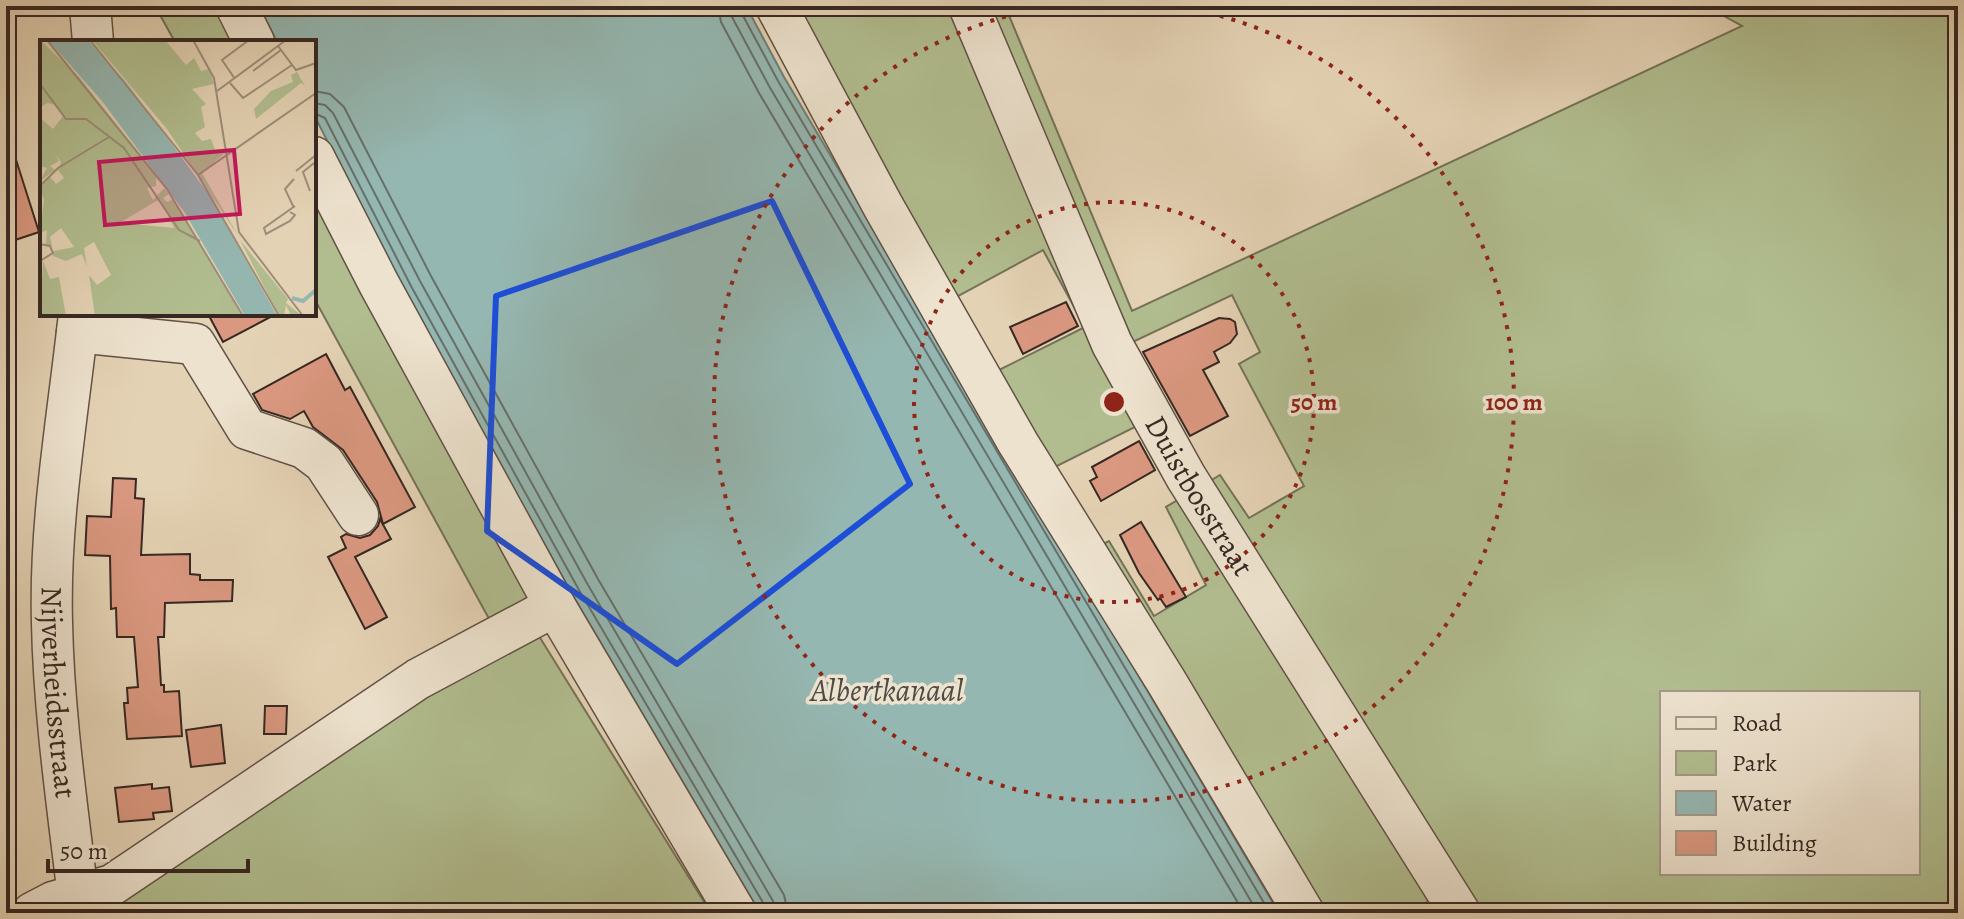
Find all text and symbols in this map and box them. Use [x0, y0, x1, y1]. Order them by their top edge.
inset map [40, 40, 316, 316]
text: 50 m [1291, 386, 1337, 418]
text: 100 m [1485, 386, 1543, 418]
centre of rings [1100, 388, 1128, 416]
street label: Duistbosstraat [1136, 408, 1263, 584]
street label: Nijverheidsstraat [32, 586, 86, 801]
water label: Albertkanaal [808, 668, 964, 712]
legend [1660, 691, 1920, 875]
text: Road [1732, 707, 1782, 739]
text: Park [1732, 747, 1777, 779]
text: Water [1731, 787, 1792, 819]
scale bar [48, 823, 248, 873]
text: Building [1732, 827, 1817, 859]
text: 50 m [60, 835, 108, 867]

